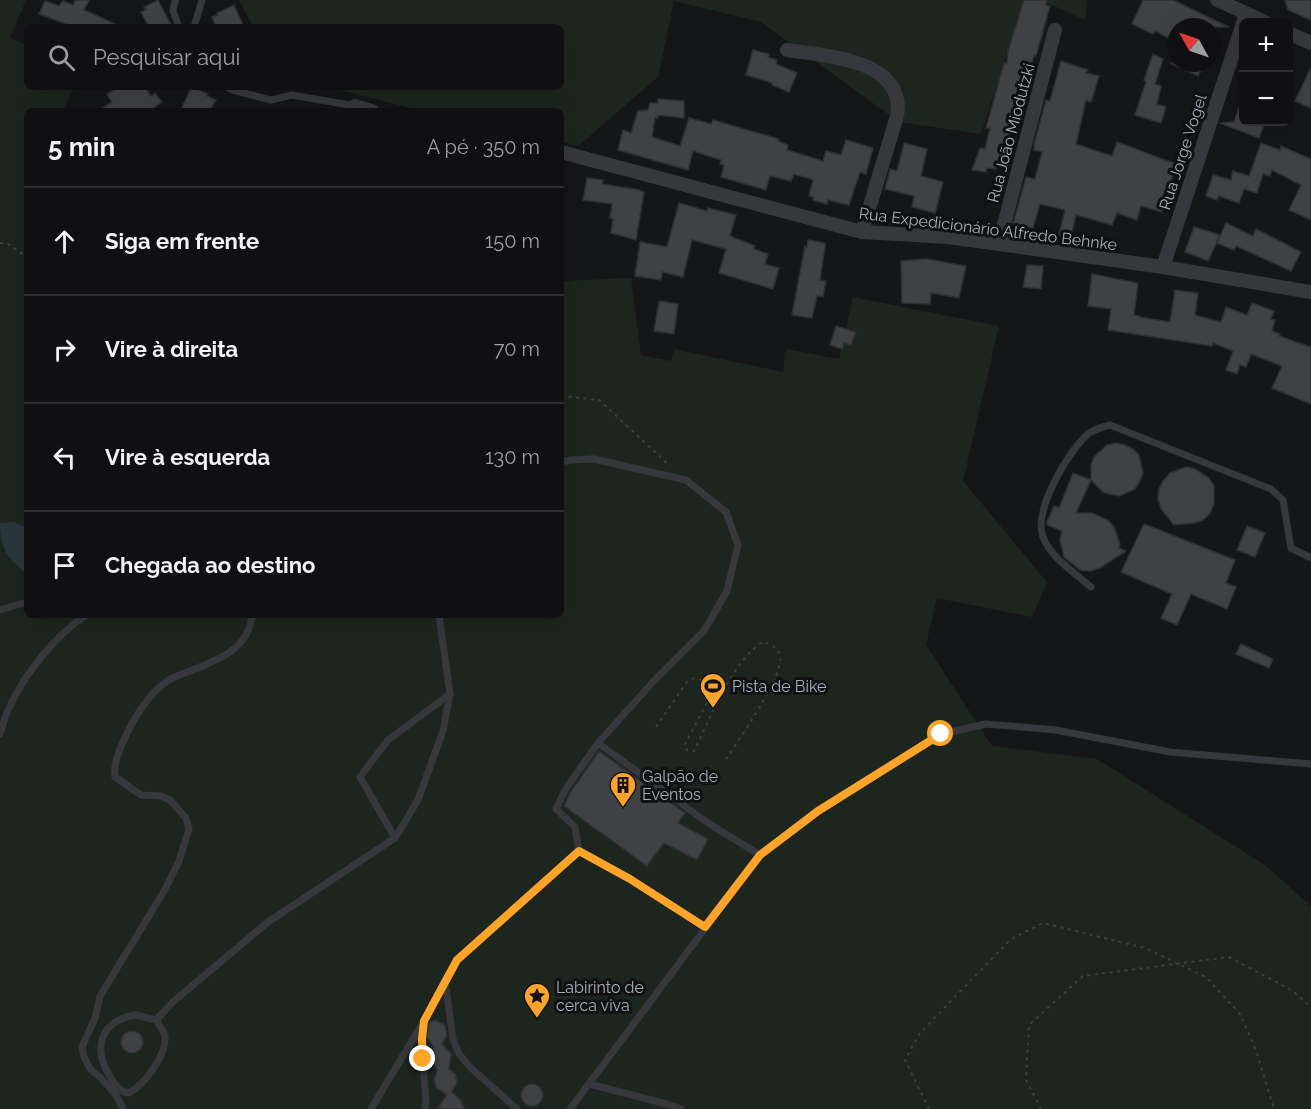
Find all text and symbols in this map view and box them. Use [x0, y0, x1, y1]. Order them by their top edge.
north arrow [1167, 18, 1221, 72]
map controls [1239, 18, 1293, 126]
button: + [1239, 18, 1293, 72]
search box [24, 24, 564, 90]
icon: search [45, 41, 78, 74]
text: Pesquisar aqui [93, 44, 240, 70]
street label: Rua João Miodutzki [983, 61, 1039, 205]
button: − [1239, 72, 1293, 126]
street label: Rua Jorge Vogel [1155, 91, 1211, 212]
text: 5 min [48, 132, 115, 162]
text: A pé · 350 m [427, 135, 540, 159]
street label: Rua Expedicionário Alfredo Behnke [858, 204, 1118, 254]
icon: ahead [48, 225, 81, 258]
text: Siga em frente [105, 228, 259, 254]
text: 150 m [485, 229, 540, 253]
icon: right [48, 333, 81, 366]
text: Vire à direita [105, 336, 238, 362]
text: 70 m [494, 337, 540, 361]
icon: left [48, 441, 81, 474]
text: Vire à esquerda [105, 444, 270, 470]
text: 130 m [485, 445, 540, 469]
icon: arrive [48, 549, 81, 582]
text: Chegada ao destino [105, 552, 315, 578]
sports icon: Pista de Bike [698, 671, 728, 709]
place label: Pista de Bike [732, 677, 826, 696]
route start [927, 720, 953, 746]
place label: Galpão de Eventos [642, 767, 718, 804]
building icon: Galpão de Eventos [608, 770, 638, 808]
place label: Labirinto de cerca viva [556, 978, 644, 1015]
place icon: Labirinto de cerca viva [522, 981, 552, 1019]
route end [409, 1045, 435, 1071]

